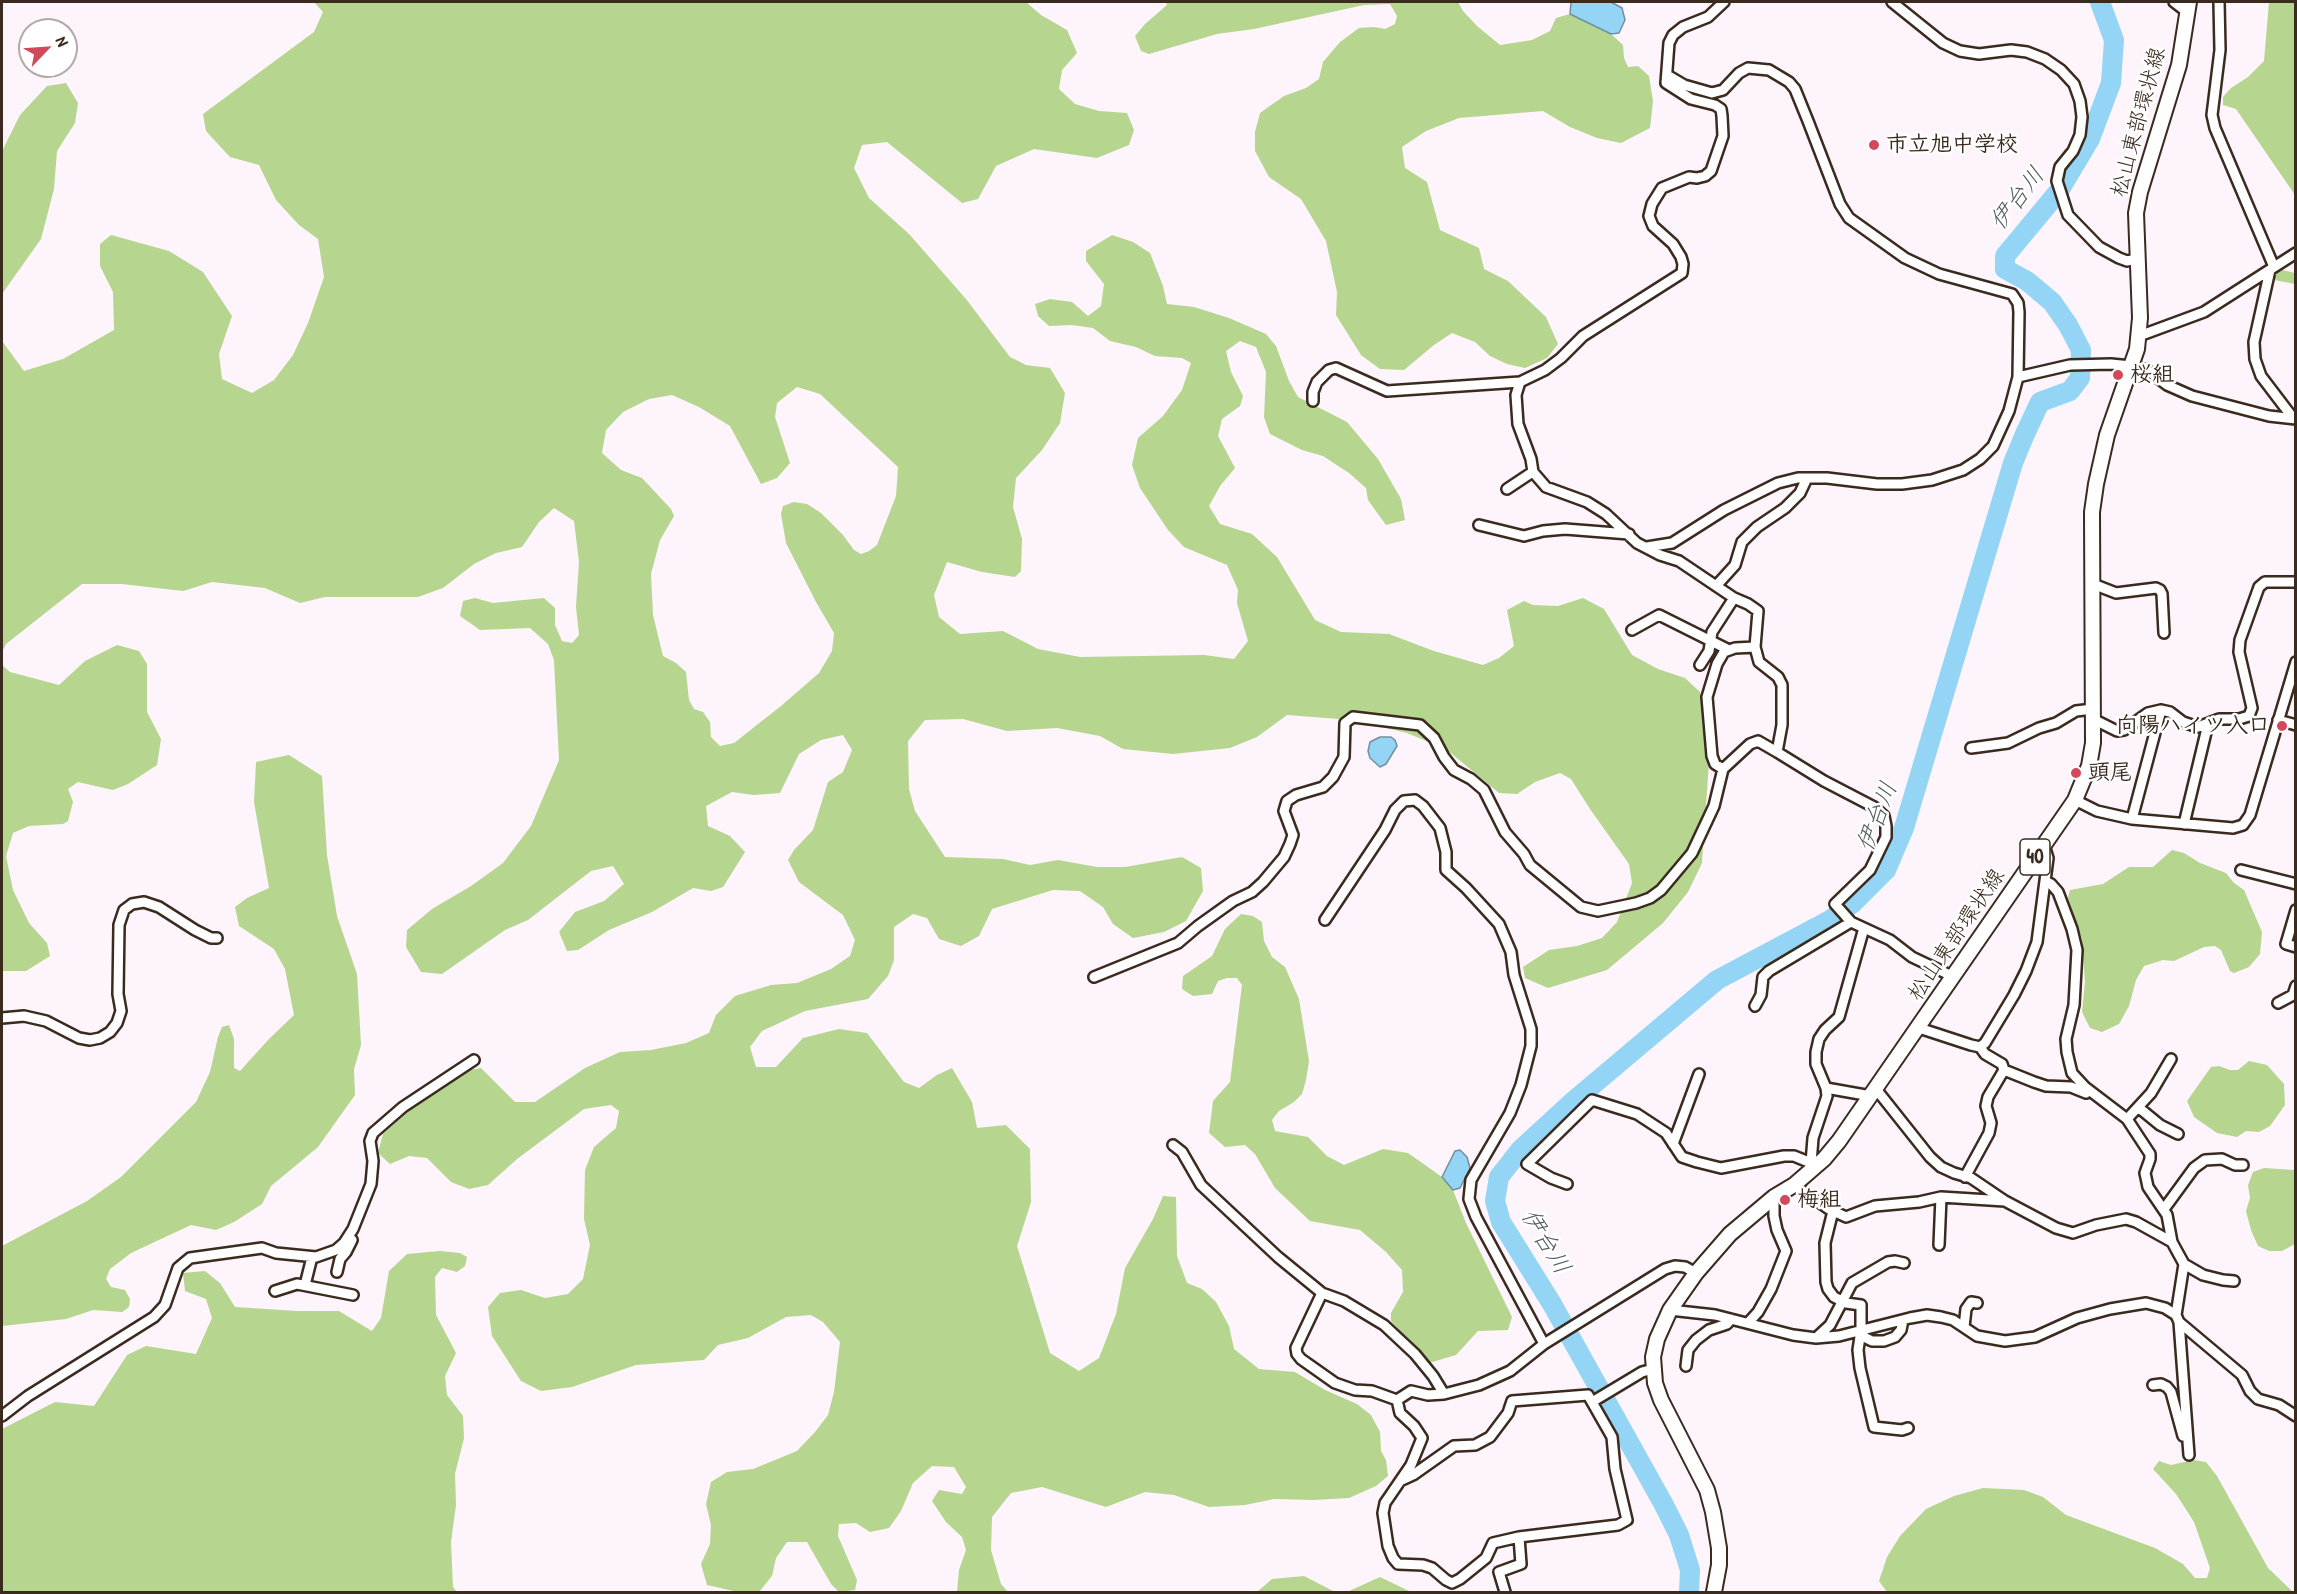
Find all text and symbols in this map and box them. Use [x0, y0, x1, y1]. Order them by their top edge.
north arrow [18, 18, 78, 78]
text: N [51, 33, 74, 50]
street label: 松山東部環状線 [2106, 44, 2172, 200]
place label: 市立旭中学校 [1886, 132, 2018, 158]
marker: 市立旭中学校 [1867, 138, 1881, 152]
water label: 伊台川 [1984, 162, 2052, 236]
place label: 桜組 [2130, 362, 2174, 388]
marker: 桜組 [2111, 368, 2125, 382]
place label: 向陽ハイツ入口 [2116, 713, 2270, 739]
marker: 向陽ハイツ入口 [2275, 719, 2289, 733]
place label: 頭尾 [2088, 760, 2132, 786]
marker: 頭尾 [2069, 766, 2083, 780]
water label: 伊台川 [1852, 778, 1904, 856]
road number: 40 [2020, 839, 2050, 875]
street label: 松山東部環状線 [1903, 864, 2011, 1006]
place label: 梅組 [1797, 1187, 1841, 1213]
marker: 梅組 [1778, 1193, 1792, 1207]
water label: 伊台川 [1514, 1204, 1576, 1280]

